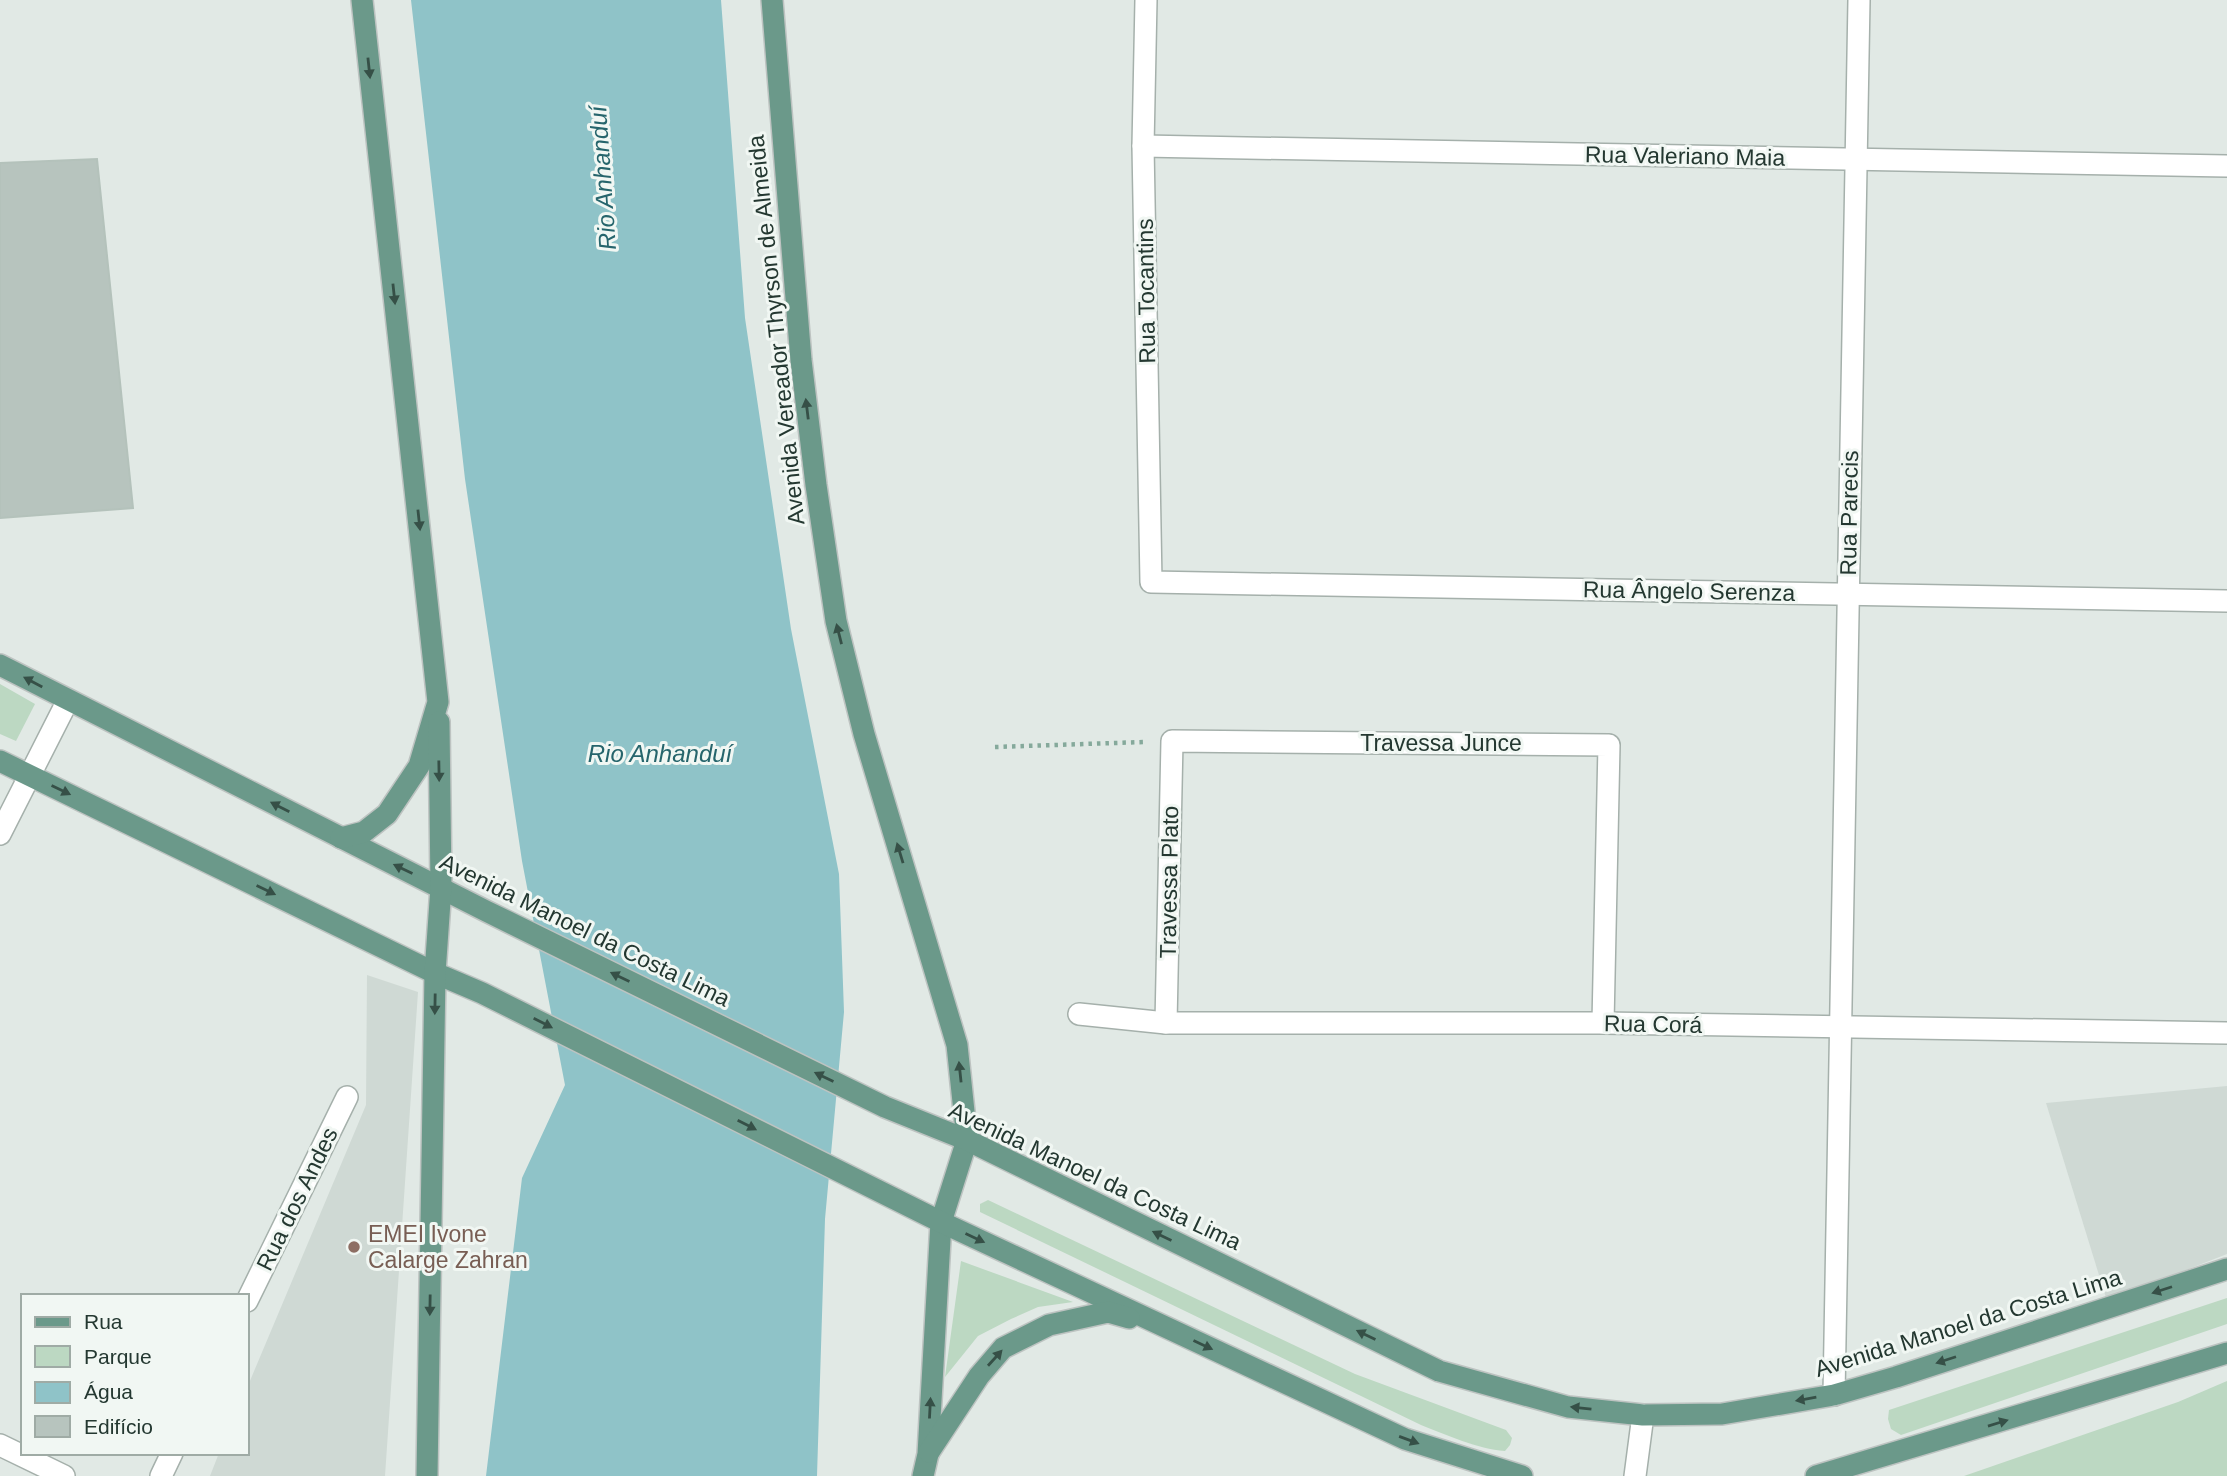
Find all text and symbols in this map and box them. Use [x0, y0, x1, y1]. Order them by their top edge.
one-way arrow [364, 57, 375, 79]
water label: Rio Anhanduí [584, 103, 621, 251]
street label: Avenida Vereador Thyrson de Almeida [743, 134, 809, 526]
street label: Rua Valeriano Maia [1585, 141, 1786, 171]
street label: Rua Tocantins [1132, 218, 1160, 364]
one-way arrow [389, 283, 400, 305]
one-way arrow [801, 398, 812, 420]
street label: Rua Parecis [1835, 450, 1863, 576]
one-way arrow [413, 509, 424, 531]
street label: Rua Ângelo Serenza [1583, 576, 1796, 606]
one-way arrow [834, 623, 845, 645]
one-way arrow [23, 676, 43, 688]
street label: Travessa Junce [1360, 730, 1522, 756]
water label: Rio Anhanduí [588, 740, 735, 767]
one-way arrow [433, 760, 445, 782]
one-way arrow [51, 785, 71, 796]
one-way arrow [270, 802, 290, 813]
street label: Travessa Plato [1155, 806, 1183, 958]
one-way arrow [894, 843, 904, 864]
street label: Avenida Manoel da Costa Lima [436, 848, 734, 1012]
one-way arrow [393, 863, 413, 874]
one-way arrow [256, 884, 276, 895]
one-way arrow [610, 972, 630, 983]
one-way arrow [429, 993, 441, 1015]
street label: Rua Corá [1604, 1010, 1703, 1038]
one-way arrow [533, 1018, 553, 1029]
one-way arrow [954, 1061, 965, 1083]
one-way arrow [814, 1072, 834, 1083]
street label: Avenida Manoel da Costa Lima [945, 1097, 1245, 1255]
one-way arrow [737, 1119, 757, 1130]
street label: Rua dos Andes [251, 1123, 343, 1275]
place label: EMEI Ivone Calarge Zahran [368, 1221, 528, 1273]
one-way arrow [1152, 1230, 1172, 1241]
one-way arrow [965, 1232, 985, 1243]
marker: EMEI Ivone Calarge Zahran [346, 1239, 362, 1255]
street label: Avenida Manoel da Costa Lima [1812, 1264, 2125, 1382]
one-way arrow [2151, 1285, 2172, 1296]
legend [21, 1294, 248, 1455]
one-way arrow [424, 1294, 436, 1316]
text: Rua [84, 1310, 123, 1333]
one-way arrow [1356, 1330, 1376, 1341]
one-way arrow [1193, 1339, 1213, 1351]
text: Parque [84, 1345, 152, 1368]
one-way arrow [986, 1350, 1002, 1367]
one-way arrow [1935, 1356, 1956, 1366]
text: Água [84, 1380, 133, 1403]
one-way arrow [1795, 1394, 1817, 1405]
one-way arrow [925, 1397, 936, 1419]
one-way arrow [1569, 1402, 1591, 1413]
text: Edifício [84, 1415, 153, 1438]
one-way arrow [1987, 1417, 2008, 1427]
one-way arrow [1399, 1435, 1420, 1446]

